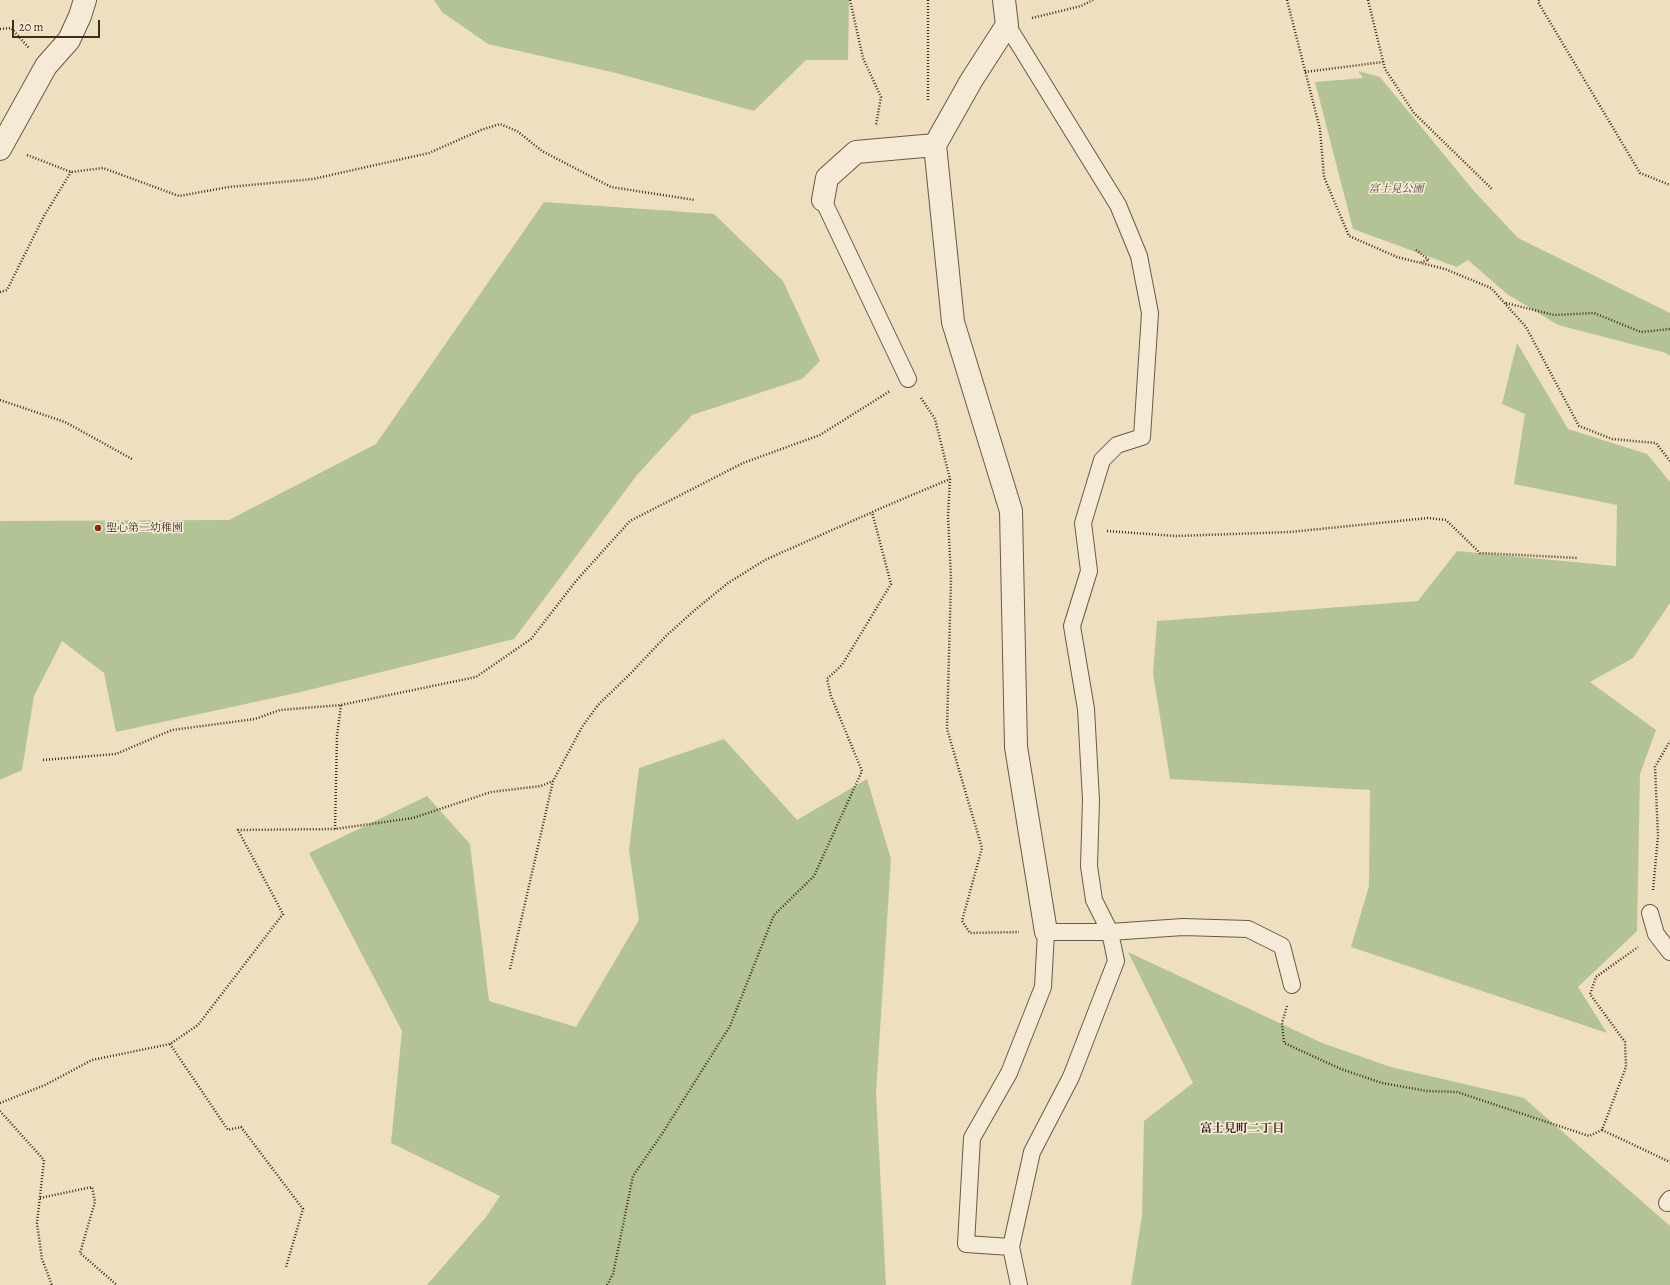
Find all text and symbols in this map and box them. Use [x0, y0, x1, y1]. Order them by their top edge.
scale bar [14, 12, 102, 38]
text: 20 m [19, 19, 43, 35]
park label: 富士見公園 [1369, 182, 1423, 196]
place label: 聖心第二幼稚園 [106, 521, 183, 535]
marker: 聖心第二幼稚園 [93, 523, 103, 533]
district label: 富士見町二丁目 [1200, 1122, 1284, 1136]

